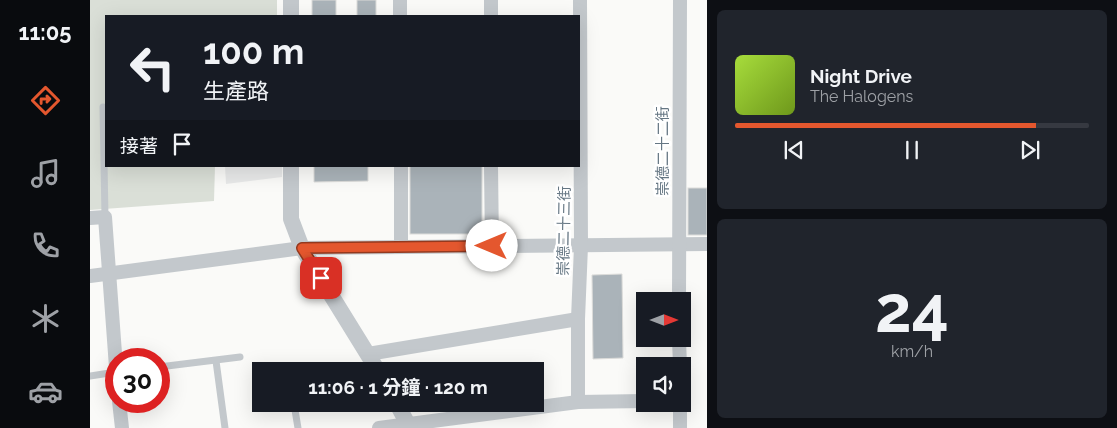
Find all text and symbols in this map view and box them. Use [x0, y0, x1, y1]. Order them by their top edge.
text: 11:05 [19, 19, 71, 45]
text: 100 m [203, 31, 304, 72]
icon: left [120, 35, 185, 100]
text: Night Drive [810, 65, 912, 87]
text: 生產路 [203, 78, 269, 104]
icon: directions [28, 83, 63, 118]
text: The Halogens [810, 87, 913, 106]
street label: 崇德二十二街 [654, 106, 672, 196]
icon: arrive [168, 130, 196, 158]
text: 接著 [120, 135, 158, 157]
icon: previous [780, 136, 808, 164]
icon: pause [898, 136, 926, 164]
icon: next [1016, 136, 1044, 164]
icon: music [28, 156, 63, 191]
street label: 崇德二十三街 [554, 186, 574, 276]
position arrow [465, 219, 517, 271]
icon: phone [28, 228, 63, 263]
pin [300, 257, 342, 299]
icon: arrive [307, 264, 335, 292]
text: 24 [875, 271, 949, 347]
north arrow [636, 292, 691, 348]
map controls [636, 292, 691, 412]
icon: climate [28, 301, 63, 336]
text: km/h [891, 342, 933, 361]
speed limit sign: 30 [105, 348, 170, 413]
button: sound [636, 357, 691, 412]
icon: car [28, 374, 63, 409]
text: 11:06 · 1 分鐘 · 120 m [308, 376, 488, 398]

